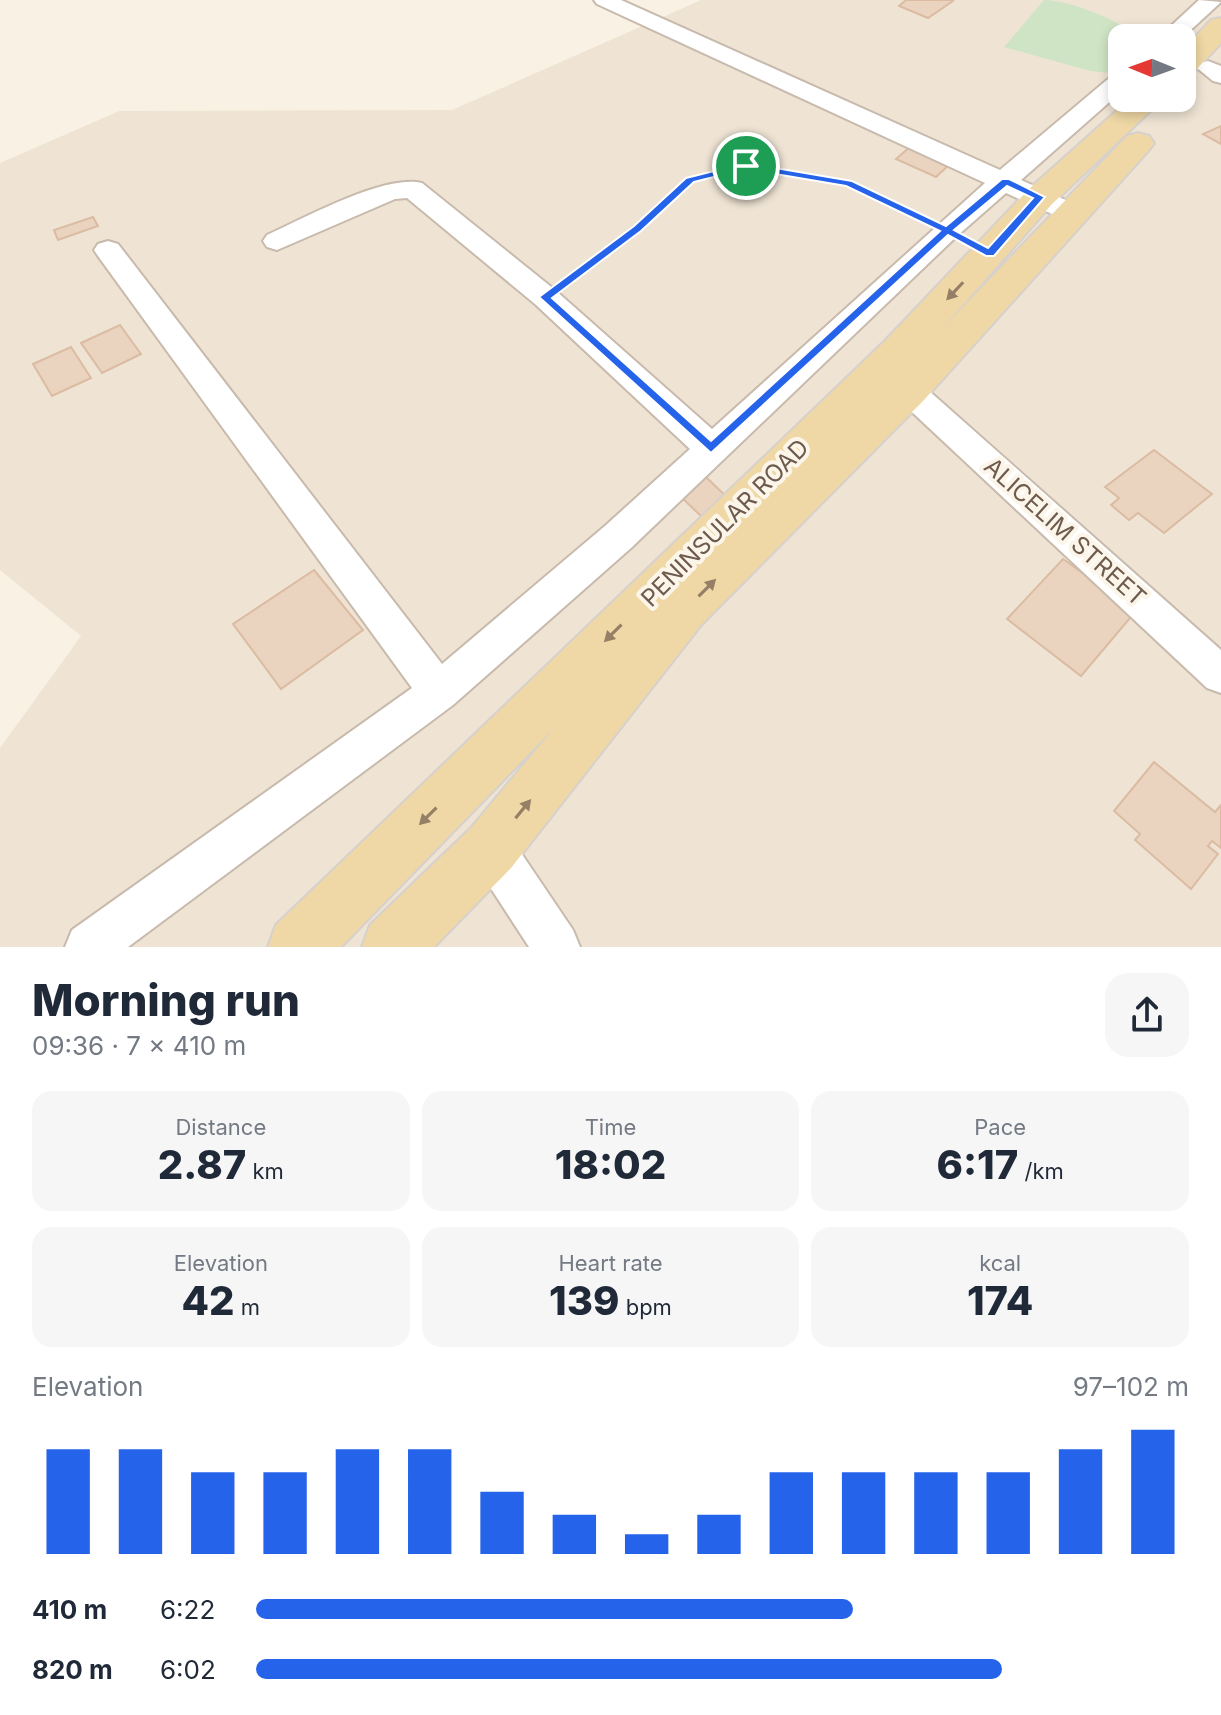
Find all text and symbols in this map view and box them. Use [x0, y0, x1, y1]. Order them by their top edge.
north arrow [1108, 24, 1196, 112]
map controls [1108, 24, 1196, 112]
pin [712, 132, 780, 200]
icon: arrive [724, 144, 768, 188]
one-way arrow [947, 281, 965, 300]
street label: PENINSULAR ROAD [635, 433, 814, 612]
street label: ALICELIM STREET [978, 451, 1152, 612]
one-way arrow [697, 579, 716, 598]
one-way arrow [604, 624, 623, 642]
one-way arrow [514, 799, 531, 819]
one-way arrow [419, 806, 438, 825]
text: Morning run [32, 973, 300, 1027]
button: share [1105, 973, 1189, 1057]
text: 09:36 · 7 × 410 m [32, 1030, 246, 1061]
text: Distance [175, 1114, 266, 1140]
text: Time [585, 1114, 636, 1140]
text: Pace [974, 1114, 1026, 1140]
text: 2.87 [158, 1140, 246, 1189]
text: 18:02 [555, 1140, 666, 1189]
text: 6:17 [937, 1140, 1018, 1189]
text: km [246, 1158, 284, 1184]
text: /km [1018, 1158, 1064, 1184]
text: Elevation [174, 1250, 268, 1276]
text: Heart rate [558, 1250, 663, 1276]
text: kcal [979, 1250, 1021, 1276]
text: 42 [182, 1276, 235, 1325]
text: 139 [549, 1276, 619, 1325]
text: 174 [967, 1276, 1033, 1325]
text: m [235, 1294, 260, 1320]
text: bpm [619, 1294, 672, 1320]
text: Elevation [32, 1371, 143, 1402]
text: 97–102 m [1073, 1371, 1189, 1402]
text: 410 m [32, 1594, 107, 1625]
text: 6:22 [160, 1594, 215, 1625]
text: 820 m [32, 1654, 113, 1685]
text: 6:02 [160, 1654, 216, 1685]

